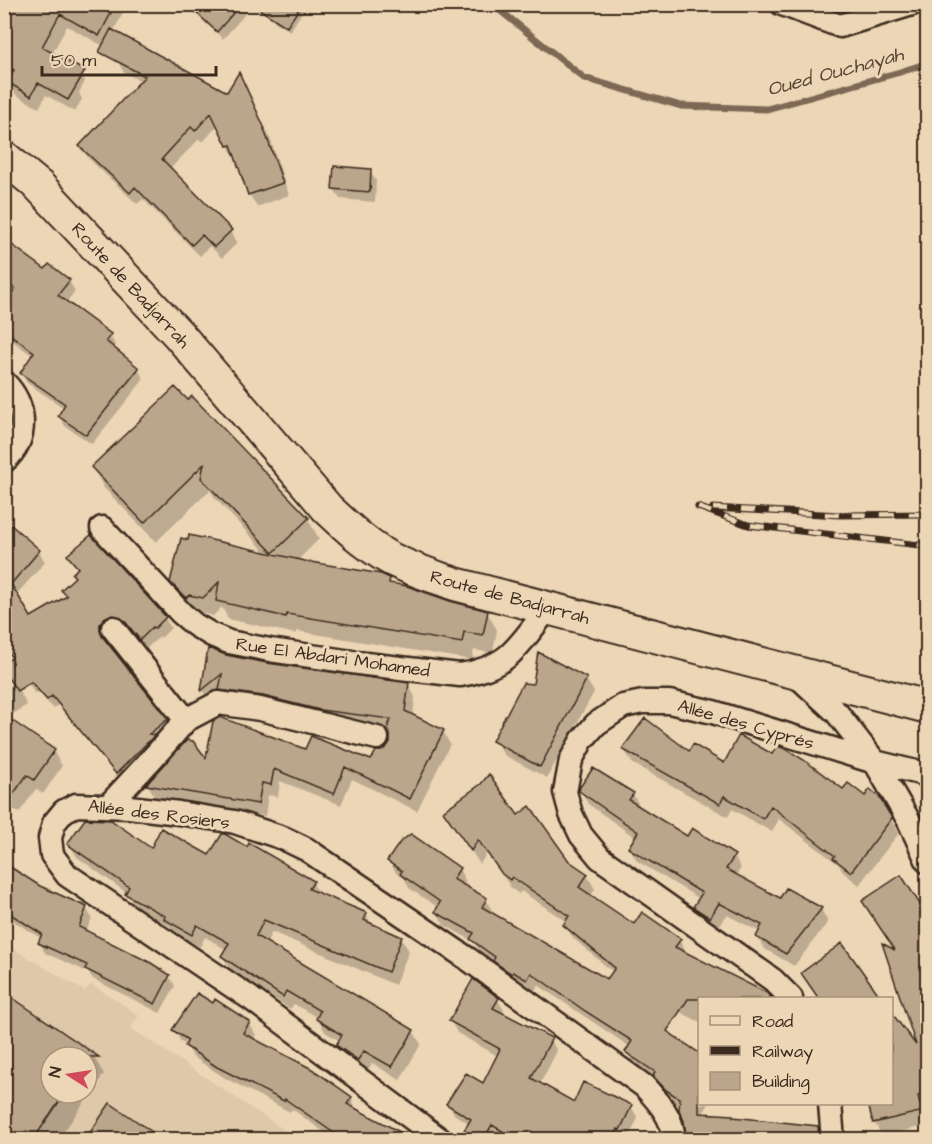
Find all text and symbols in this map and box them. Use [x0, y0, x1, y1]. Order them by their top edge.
scale bar [42, 39, 216, 77]
water label: Oued Ouchayah [764, 40, 908, 105]
text: 50 m [51, 48, 96, 73]
street label: Route de Badjarrah [66, 217, 196, 354]
street label: Route de Badjarrah [427, 564, 592, 631]
street label: Rue El Abdari Mohamed [234, 632, 431, 683]
street label: Allée des Cyprés [675, 693, 817, 757]
street label: Allée des Rosiers [87, 793, 231, 836]
legend [698, 997, 893, 1105]
text: Road [752, 1009, 793, 1034]
text: Railway [752, 1039, 813, 1065]
north arrow [39, 1045, 99, 1105]
text: N [44, 1065, 67, 1079]
text: Building [752, 1069, 810, 1095]

